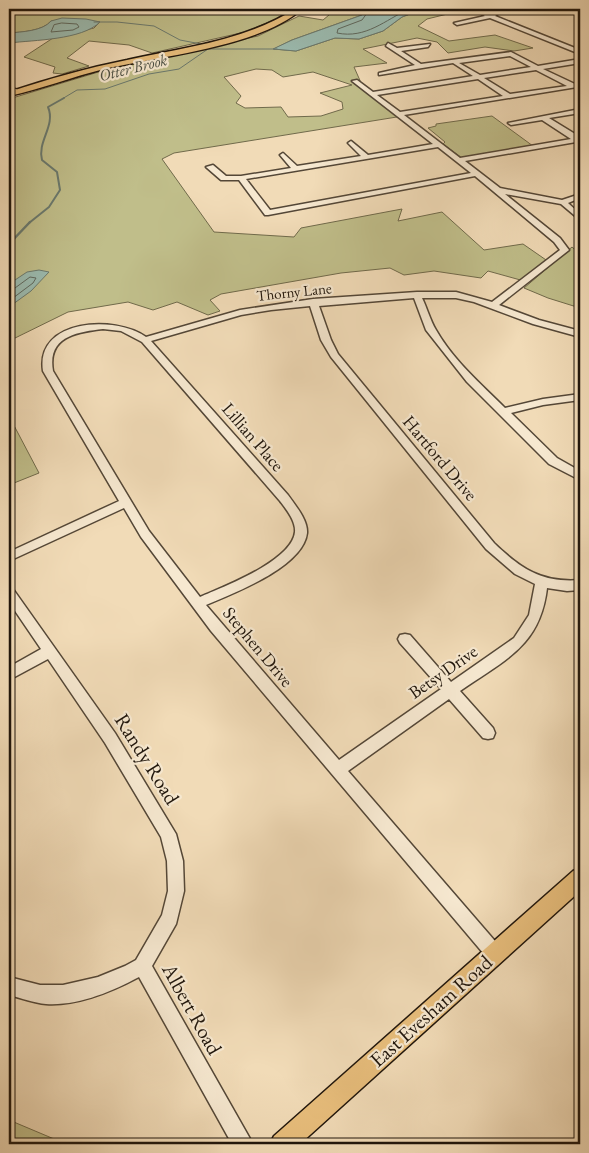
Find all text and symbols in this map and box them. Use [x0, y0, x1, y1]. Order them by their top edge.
water label: Otter Brook [97, 49, 170, 86]
street label: Thorny Lane [255, 278, 333, 305]
street label: Lillian Place [217, 398, 290, 476]
street label: Hartford Drive [398, 410, 483, 505]
street label: Stephen Drive [218, 602, 299, 692]
street label: Betsy Drive [404, 640, 482, 704]
street label: Randy Road [109, 708, 186, 810]
street label: East Evesham Road [364, 948, 498, 1073]
street label: Albert Road [156, 957, 229, 1060]

